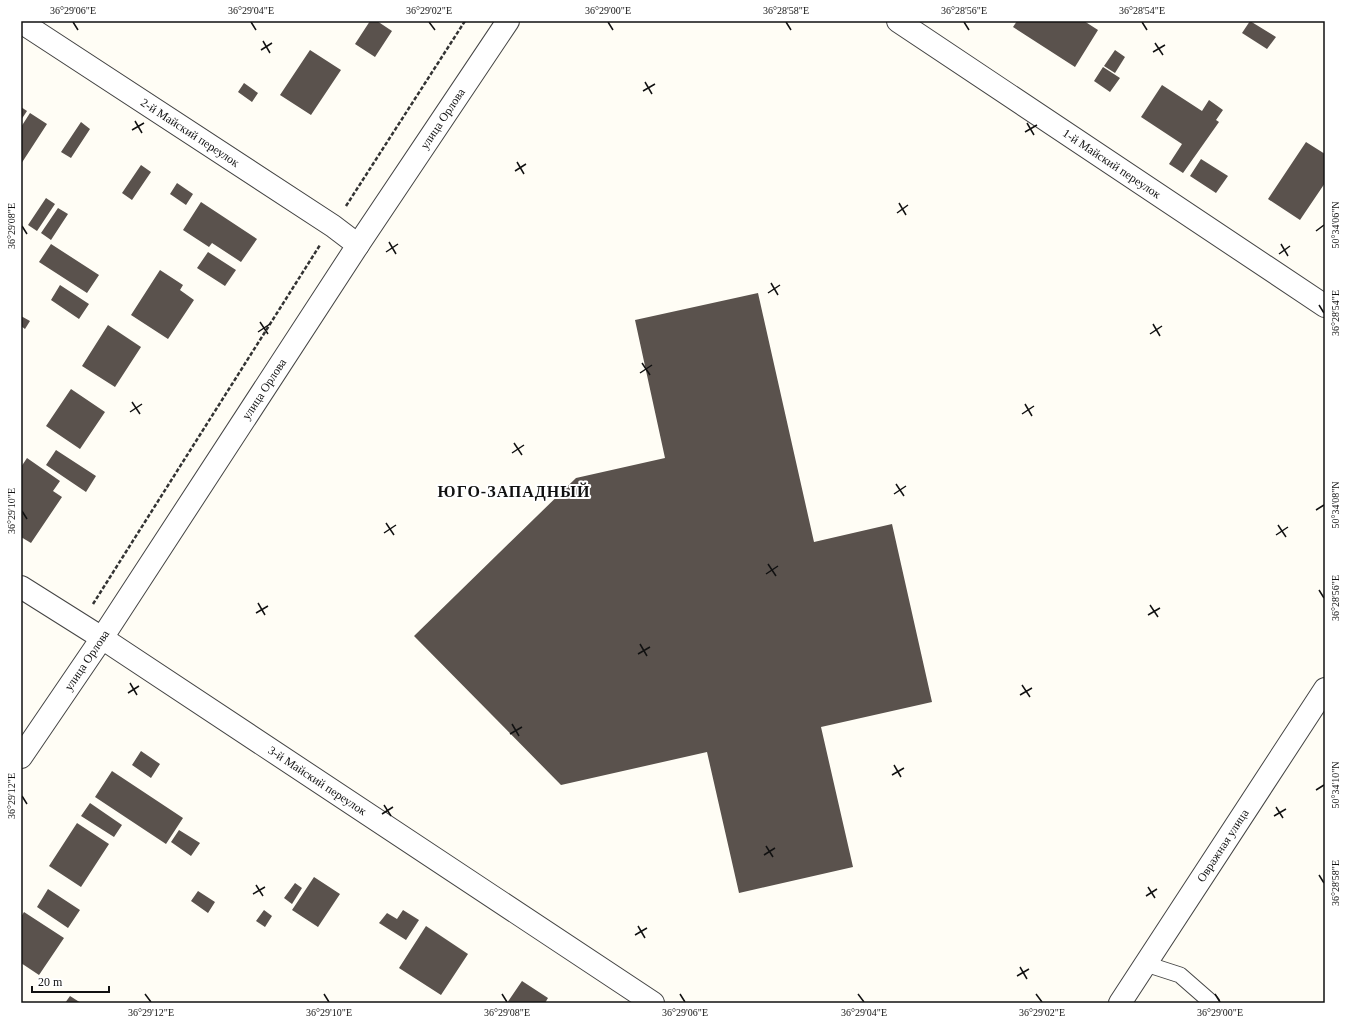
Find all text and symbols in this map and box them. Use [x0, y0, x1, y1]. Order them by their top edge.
text: 36°29'06"E [50, 5, 96, 16]
text: 36°29'04"E [228, 5, 274, 16]
text: 36°29'02"E [406, 5, 452, 16]
text: 36°29'00"E [585, 5, 631, 16]
text: 36°28'58"E [763, 5, 809, 16]
text: 36°28'56"E [941, 5, 987, 16]
text: 36°28'54"E [1119, 5, 1165, 16]
street label: улица Орлова [417, 85, 468, 152]
street label: 2-й Майский переулок [138, 95, 242, 170]
street label: 1-й Майский переулок [1060, 126, 1164, 201]
text: 50°34'06"N [1330, 201, 1341, 249]
text: 36°29'08"E [6, 203, 17, 249]
text: 36°28'54"E [1330, 290, 1341, 336]
street label: улица Орлова [239, 355, 289, 422]
text: 50°34'08"N [1330, 481, 1341, 529]
district label: ЮГО-ЗАПАДНЫЙ [438, 482, 590, 501]
text: 36°29'10"E [6, 488, 17, 534]
text: 36°28'56"E [1330, 575, 1341, 621]
street label: улица Орлова [61, 627, 113, 693]
street label: 3-й Майский переулок [266, 743, 369, 818]
text: 50°34'10"N [1330, 761, 1341, 809]
text: 36°29'12"E [6, 773, 17, 819]
street label: Овражная улица [1194, 806, 1252, 885]
text: 36°28'58"E [1330, 860, 1341, 906]
scale bar [32, 968, 109, 994]
text: 20 m [38, 975, 63, 989]
text: 36°29'12"E [128, 1007, 174, 1018]
text: 36°29'10"E [306, 1007, 352, 1018]
text: 36°29'08"E [484, 1007, 530, 1018]
text: 36°29'06"E [662, 1007, 708, 1018]
text: 36°29'04"E [841, 1007, 887, 1018]
text: 36°29'02"E [1019, 1007, 1065, 1018]
text: 36°29'00"E [1197, 1007, 1243, 1018]

